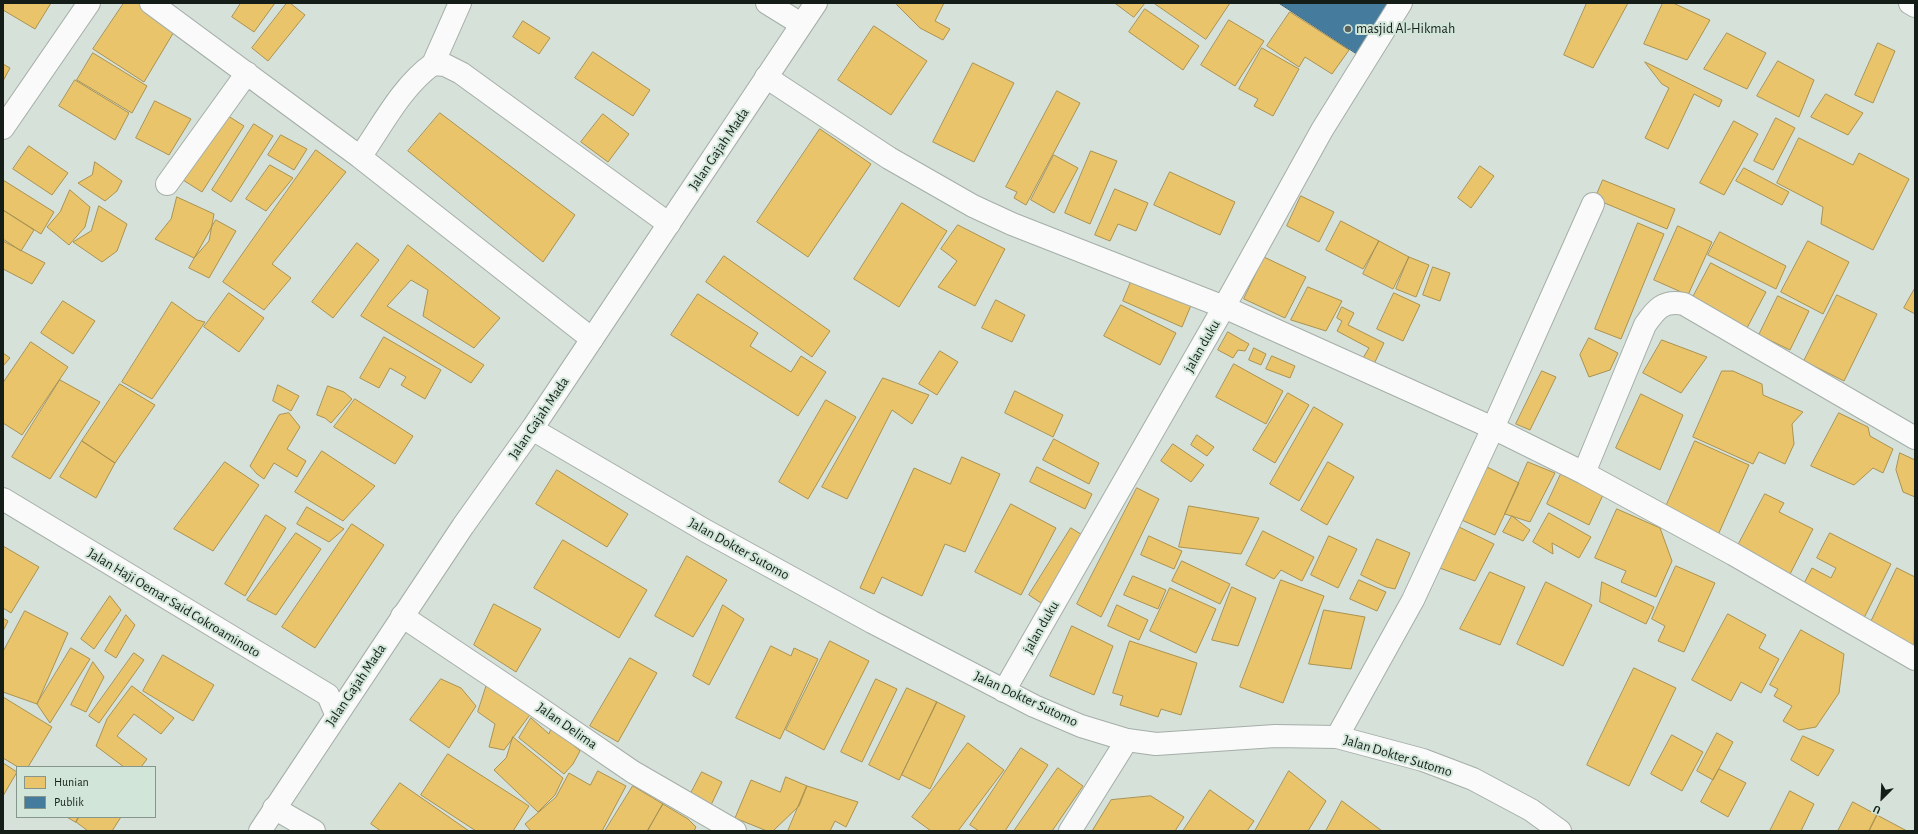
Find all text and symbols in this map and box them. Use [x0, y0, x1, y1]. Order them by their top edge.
place label: masjid Al-Hikmah [1356, 21, 1455, 37]
marker: masjid Al-Hikmah [1343, 24, 1353, 34]
street label: Jalan Gajah Mada [685, 105, 753, 193]
street label: jalan duku [1180, 317, 1224, 375]
street label: Jalan Gajah Mada [505, 374, 573, 462]
street label: Jalan Dokter Sutomo [686, 514, 792, 584]
street label: Jalan Haji Oemar Said Cokroaminoto [85, 545, 263, 661]
street label: jalan duku [1019, 598, 1063, 656]
street label: Jalan Gajah Mada [322, 641, 390, 729]
street label: Jalan Dokter Sutomo [971, 668, 1081, 730]
street label: Jalan Delima [534, 699, 600, 753]
street label: Jalan Dokter Sutomo [1342, 732, 1454, 780]
legend [16, 766, 156, 818]
text: Hunian [54, 776, 89, 788]
north arrow [1862, 778, 1902, 818]
text: Publik [54, 796, 84, 808]
text: U [1871, 803, 1882, 816]

